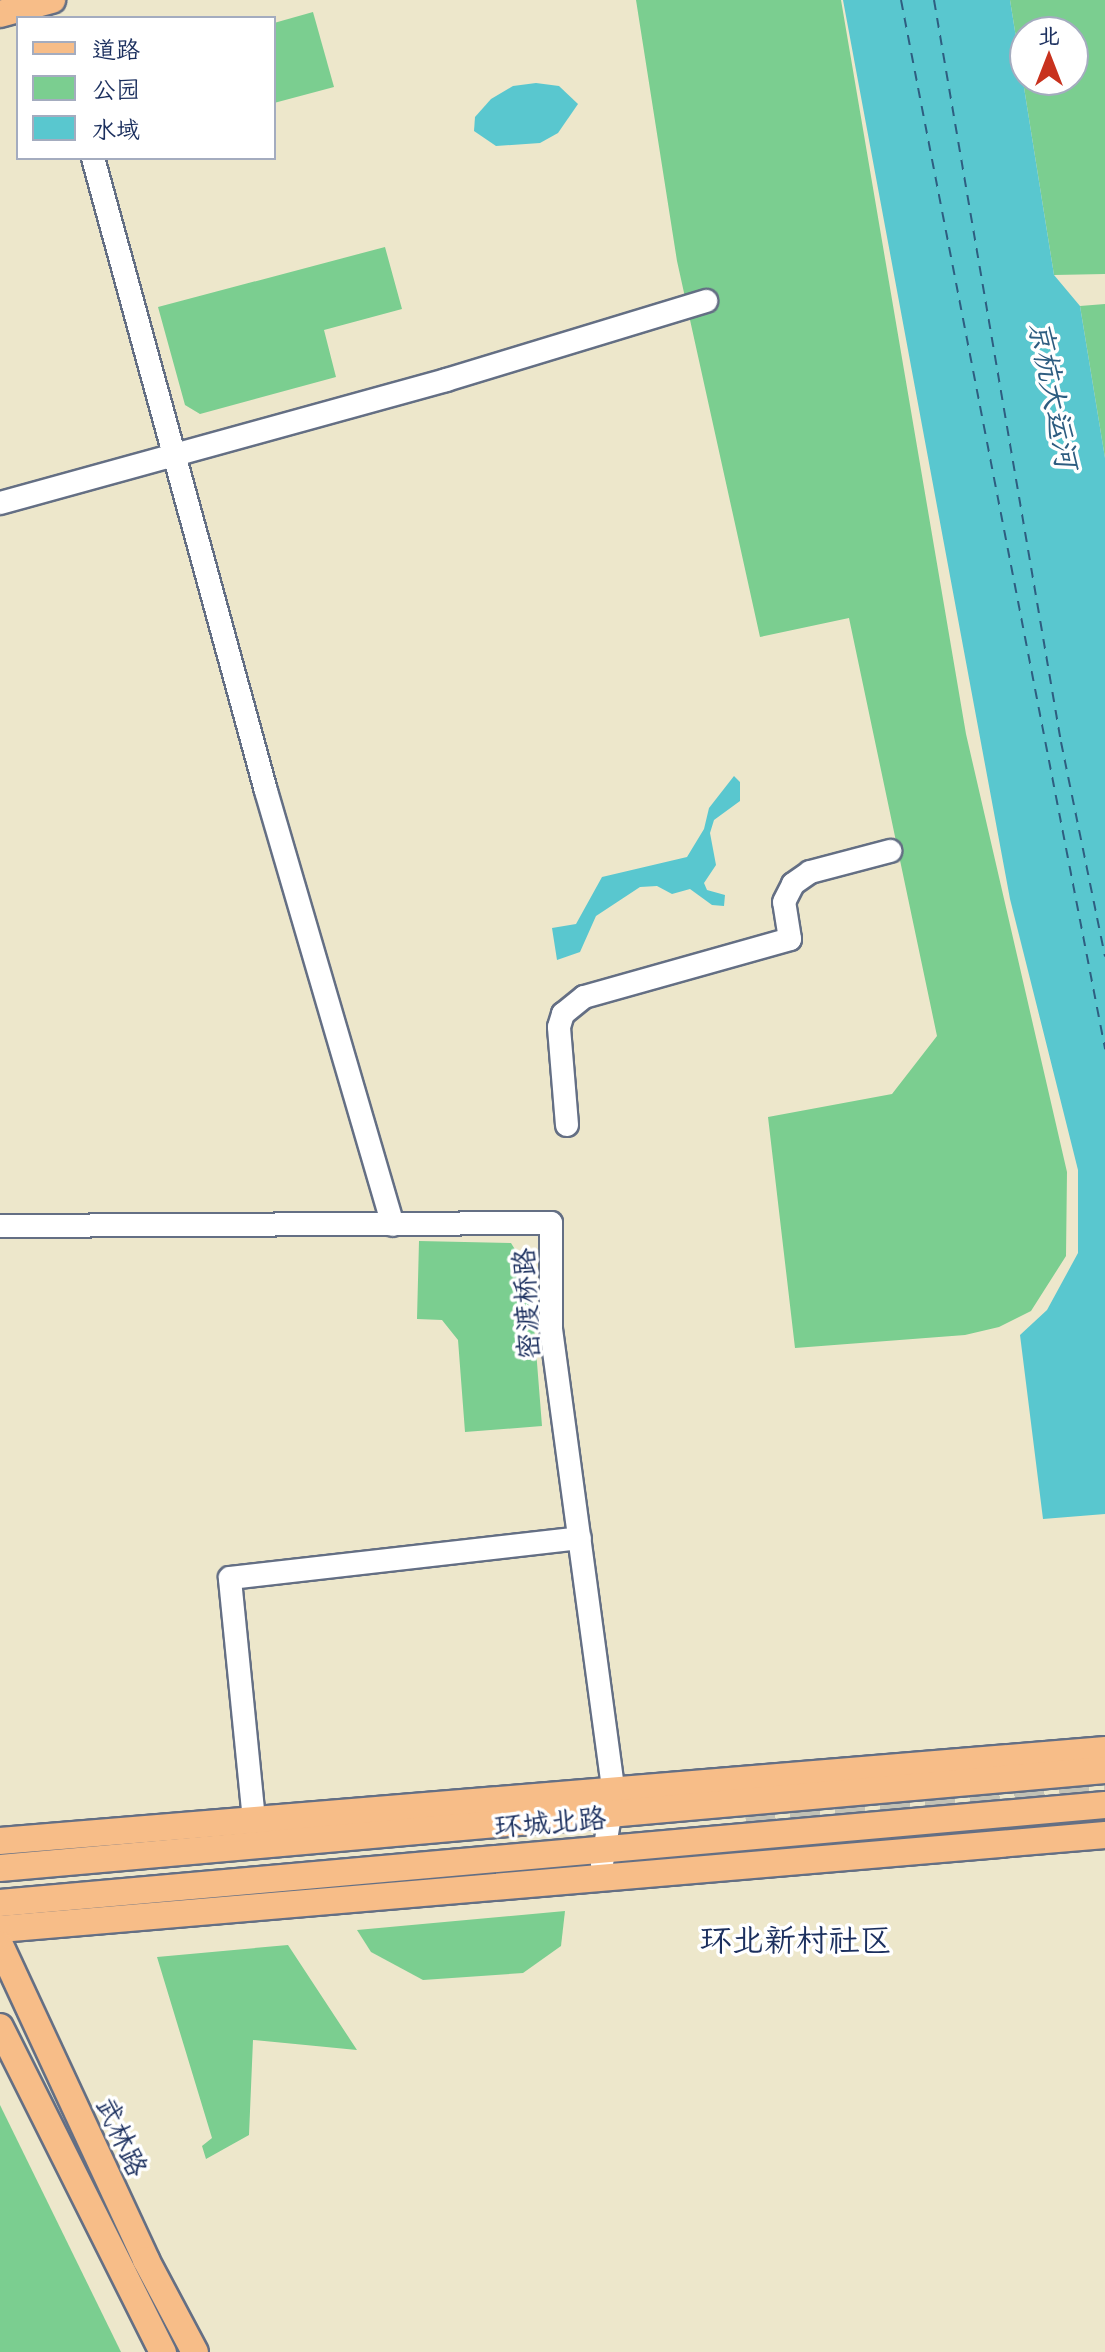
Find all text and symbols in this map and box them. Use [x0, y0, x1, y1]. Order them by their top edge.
legend [16, 16, 276, 160]
north arrow [1009, 16, 1089, 96]
text: 北 [1038, 17, 1060, 50]
text: 道路 [92, 30, 140, 66]
text: 公园 [92, 70, 140, 106]
text: 水域 [92, 110, 140, 146]
water label: 京杭大运河 [1023, 317, 1087, 471]
street label: 密渡桥路 [505, 1247, 545, 1361]
street label: 环城北路 [493, 1799, 607, 1843]
district label: 环北新村社区 [700, 1919, 892, 1957]
street label: 武林路 [90, 2091, 156, 2181]

